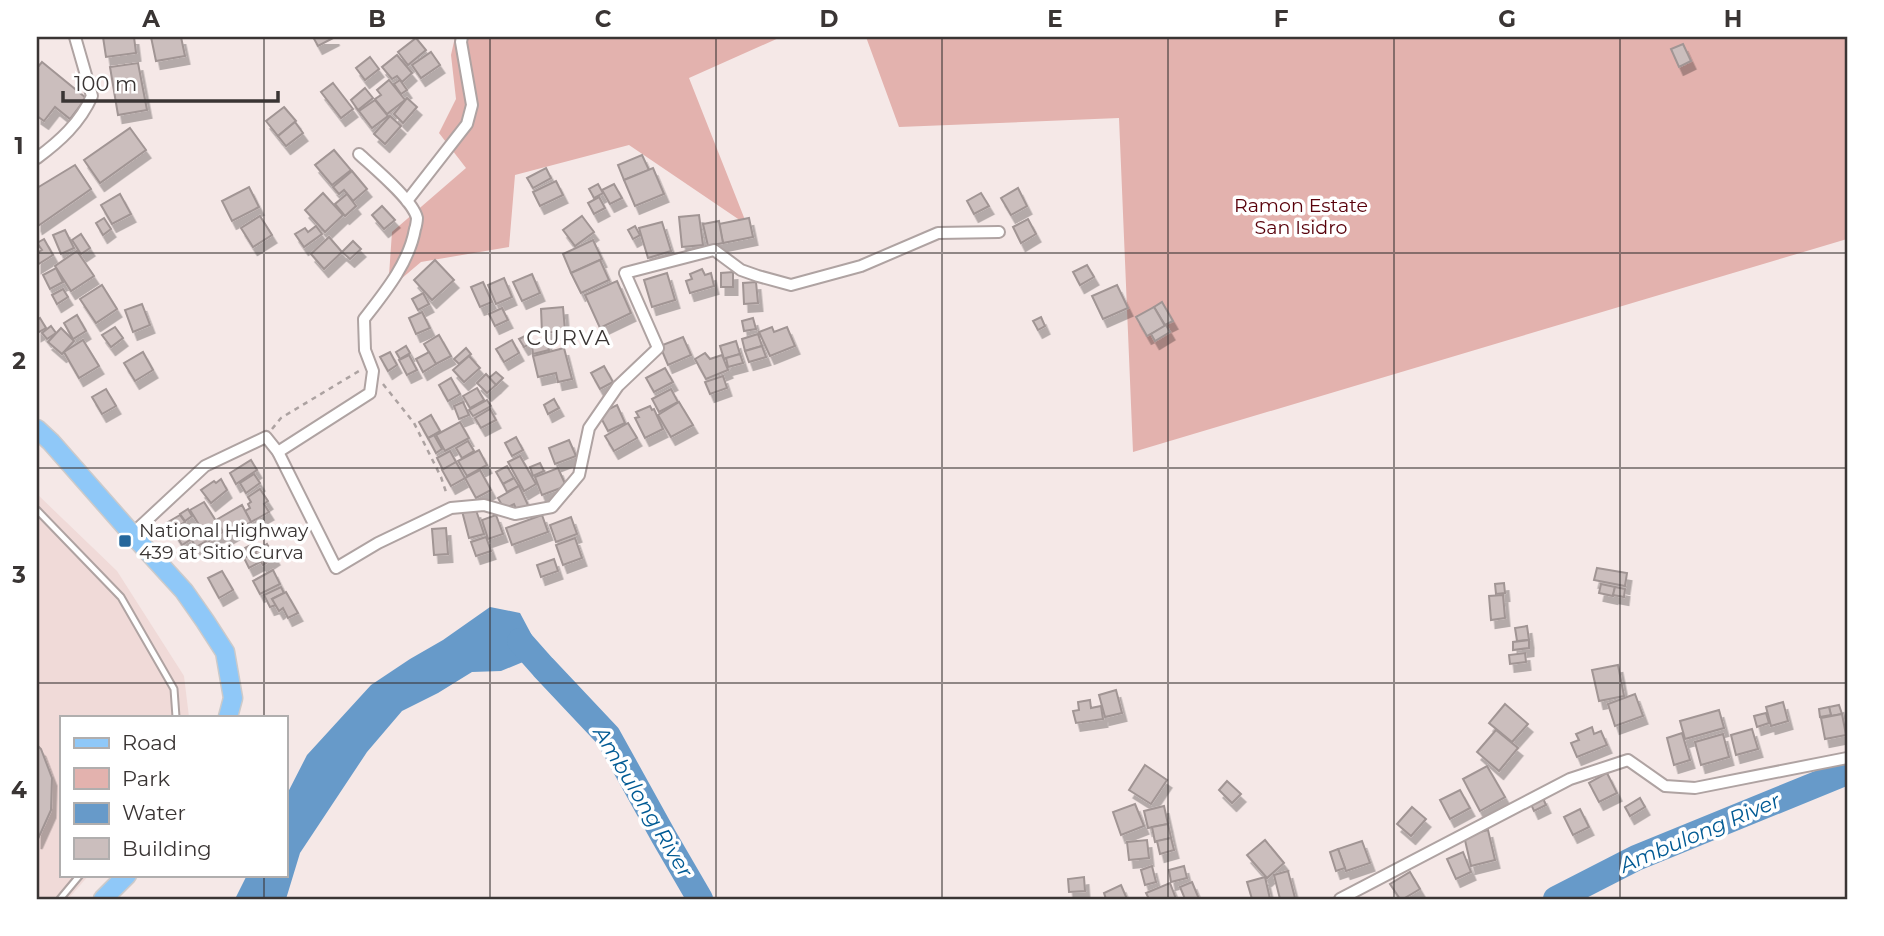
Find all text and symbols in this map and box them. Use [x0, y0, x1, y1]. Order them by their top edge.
text: A [141, 5, 160, 33]
text: B [368, 5, 386, 33]
text: C [595, 5, 612, 33]
text: D [820, 5, 839, 33]
text: E [1047, 5, 1063, 33]
text: F [1274, 5, 1289, 33]
text: G [1498, 5, 1516, 33]
text: H [1724, 5, 1742, 33]
scale bar [63, 60, 278, 104]
text: 100 m [74, 71, 137, 96]
text: 1 [14, 132, 24, 160]
park label: Ramon Estate San Isidro [1234, 194, 1368, 239]
district label: CURVA [526, 325, 612, 350]
text: 2 [12, 347, 26, 375]
place label: National Highway 439 at Sitio Curva [139, 519, 309, 564]
marker: National Highway 439 at Sitio Curva [117, 533, 133, 549]
text: 3 [11, 561, 26, 589]
legend [60, 716, 287, 876]
water label: Ambulong River [587, 720, 699, 882]
text: Road [122, 730, 177, 755]
text: Park [122, 766, 170, 791]
text: 4 [11, 776, 27, 804]
water label: Ambulong River [1614, 787, 1784, 878]
text: Water [122, 800, 186, 825]
text: Building [122, 836, 212, 861]

